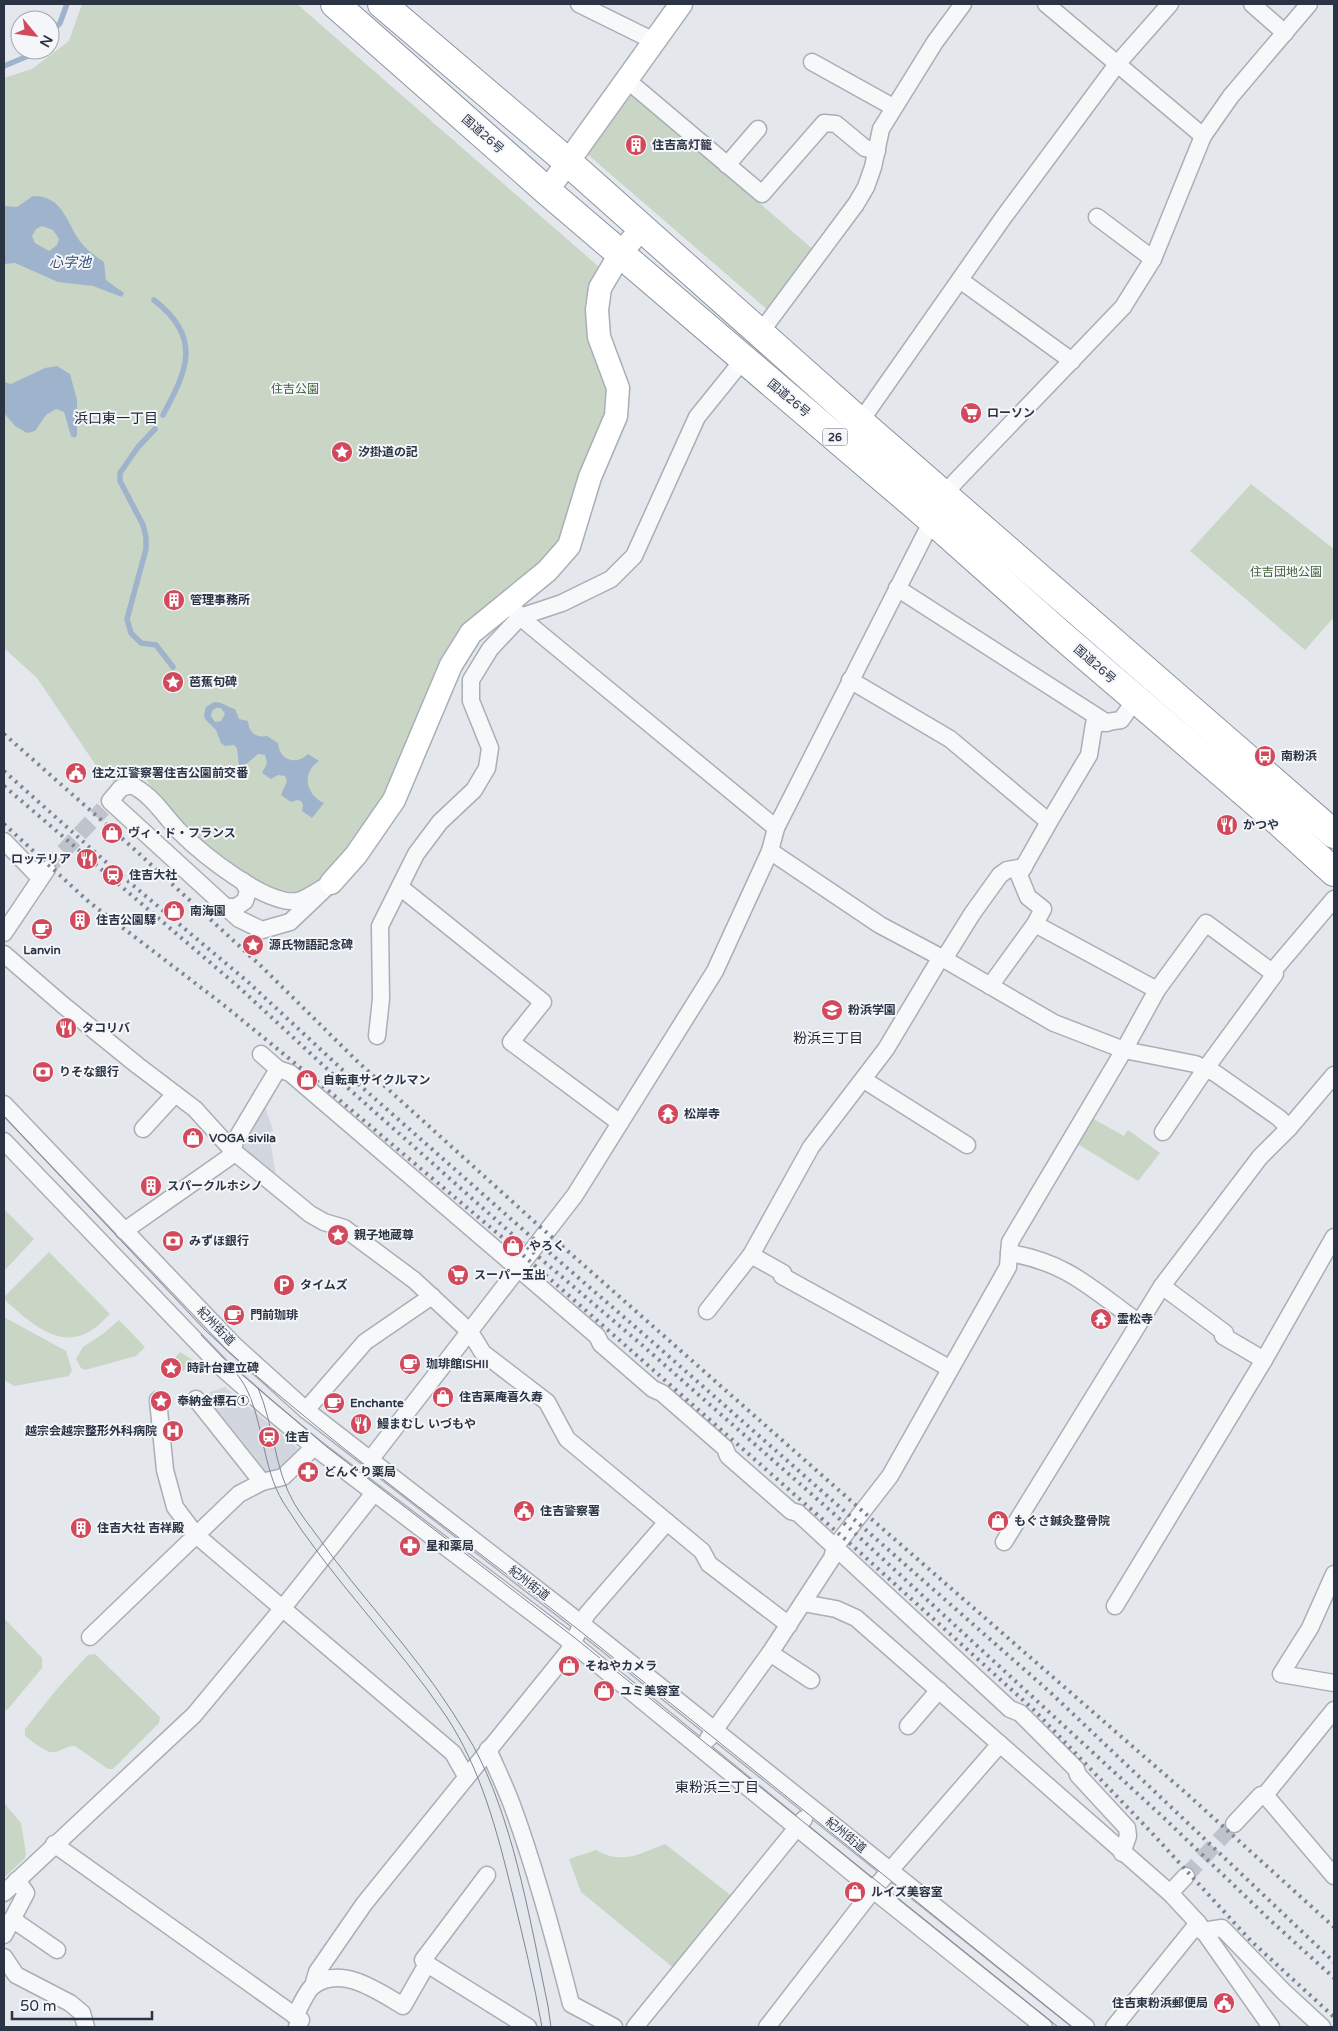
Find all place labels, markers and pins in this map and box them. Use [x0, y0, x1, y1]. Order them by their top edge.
building icon: 住吉高灯籠 [624, 133, 648, 157]
place label: 住吉高灯籠 [652, 138, 712, 152]
supermarket icon: ローソン [959, 401, 983, 425]
place label: ローソン [987, 406, 1035, 420]
place icon: 汐掛道の記 [330, 440, 354, 464]
place label: 汐掛道の記 [358, 445, 418, 459]
building icon: 管理事務所 [162, 588, 186, 612]
place label: 管理事務所 [190, 593, 250, 607]
place icon: 芭蕉句碑 [161, 670, 185, 694]
place label: 芭蕉句碑 [189, 675, 237, 689]
bus stop icon: 南粉浜 [1253, 744, 1277, 768]
place label: 南粉浜 [1281, 749, 1317, 763]
public building icon: 住之江警察署住吉公園前交番 [64, 761, 88, 785]
place label: 住之江警察署住吉公園前交番 [92, 766, 249, 780]
restaurant icon: かつや [1215, 813, 1239, 837]
place label: かつや [1243, 818, 1279, 832]
shop icon: ヴィ・ド・フランス [100, 821, 124, 845]
place label: ヴィ・ド・フランス [128, 826, 236, 840]
restaurant icon: ロッテリア [75, 847, 99, 871]
place label: ロッテリア [11, 852, 71, 866]
station icon: 住吉大社 [101, 863, 125, 887]
place label: 住吉大社 [129, 868, 177, 882]
shop icon: 南海園 [162, 899, 186, 923]
place label: 南海園 [190, 904, 226, 918]
building icon: 住吉公園驛 [68, 908, 92, 932]
place label: 住吉公園驛 [96, 913, 156, 927]
cafe icon: Lanvin [30, 917, 54, 941]
place icon: 源氏物語記念碑 [241, 933, 265, 957]
place label: 源氏物語記念碑 [269, 938, 353, 952]
place label: Lanvin [23, 943, 61, 957]
school or university icon: 粉浜学園 [820, 998, 844, 1022]
place label: 粉浜学園 [848, 1003, 896, 1017]
restaurant icon: タコリバ [54, 1016, 78, 1040]
place label: タコリバ [82, 1021, 130, 1035]
bank icon: りそな銀行 [31, 1060, 55, 1084]
place label: りそな銀行 [59, 1065, 119, 1079]
shop icon: 自転車サイクルマン [295, 1068, 319, 1092]
place label: 自転車サイクルマン [323, 1073, 430, 1087]
temple icon: 松岸寺 [656, 1102, 680, 1126]
place label: 松岸寺 [684, 1107, 720, 1121]
shop icon: VOGA sivila [181, 1126, 205, 1150]
place label: VOGA sivila [209, 1131, 276, 1145]
building icon: スパークルホシノ [139, 1174, 163, 1198]
place label: スパークルホシノ [167, 1179, 263, 1193]
place icon: 親子地蔵尊 [326, 1223, 350, 1247]
place label: 親子地蔵尊 [354, 1228, 414, 1242]
bank icon: みずほ銀行 [161, 1229, 185, 1253]
place label: みずほ銀行 [189, 1234, 249, 1248]
shop icon: やろく [501, 1234, 525, 1258]
place label: やろく [529, 1239, 565, 1253]
supermarket icon: スーパー玉出 [446, 1263, 470, 1287]
place label: スーパー玉出 [474, 1268, 546, 1282]
parking icon: タイムズ [272, 1273, 296, 1297]
place label: タイムズ [300, 1278, 348, 1292]
cafe icon: 門前珈琲 [222, 1303, 246, 1327]
temple icon: 霊松寺 [1089, 1307, 1113, 1331]
place label: 門前珈琲 [250, 1308, 298, 1322]
place label: 霊松寺 [1117, 1312, 1153, 1326]
cafe icon: 珈琲館ISHII [398, 1352, 422, 1376]
place icon: 時計台建立碑 [159, 1356, 183, 1380]
place label: 珈琲館ISHII [426, 1357, 489, 1371]
place label: 時計台建立碑 [187, 1361, 259, 1375]
shop icon: 住吉菓庵喜久寿 [431, 1385, 455, 1409]
place icon: 奉納金標石① [149, 1389, 173, 1413]
place label: 住吉菓庵喜久寿 [459, 1390, 543, 1404]
cafe icon: Enchante [322, 1391, 346, 1415]
place label: 奉納金標石① [177, 1394, 249, 1408]
place label: Enchante [350, 1396, 404, 1410]
restaurant icon: 鰻まむし いづもや [349, 1412, 373, 1436]
place label: 鰻まむし いづもや [377, 1417, 476, 1431]
hospital icon: 越宗会越宗整形外科病院 [161, 1419, 185, 1443]
place label: 越宗会越宗整形外科病院 [25, 1424, 157, 1438]
station icon: 住吉 [257, 1425, 281, 1449]
place label: 住吉 [285, 1430, 309, 1444]
pharmacy icon: どんぐり薬局 [296, 1460, 320, 1484]
place label: どんぐり薬局 [324, 1465, 396, 1479]
public building icon: 住吉警察署 [512, 1499, 536, 1523]
place label: 住吉警察署 [540, 1504, 600, 1518]
shop icon: もぐさ鍼灸整骨院 [986, 1509, 1010, 1533]
place label: もぐさ鍼灸整骨院 [1014, 1514, 1110, 1528]
building icon: 住吉大社 吉祥殿 [69, 1516, 93, 1540]
place label: 住吉大社 吉祥殿 [97, 1521, 184, 1535]
pharmacy icon: 星和薬局 [398, 1534, 422, 1558]
place label: 星和薬局 [426, 1539, 474, 1553]
shop icon: そねやカメラ [557, 1654, 581, 1678]
place label: そねやカメラ [585, 1659, 657, 1673]
shop icon: ユミ美容室 [592, 1679, 616, 1703]
place label: ユミ美容室 [620, 1684, 680, 1698]
shop icon: ルイズ美容室 [843, 1880, 867, 1904]
place label: ルイズ美容室 [871, 1885, 943, 1899]
public building icon: 住吉東粉浜郵便局 [1212, 1991, 1236, 2015]
place label: 住吉東粉浜郵便局 [1112, 1996, 1208, 2010]

